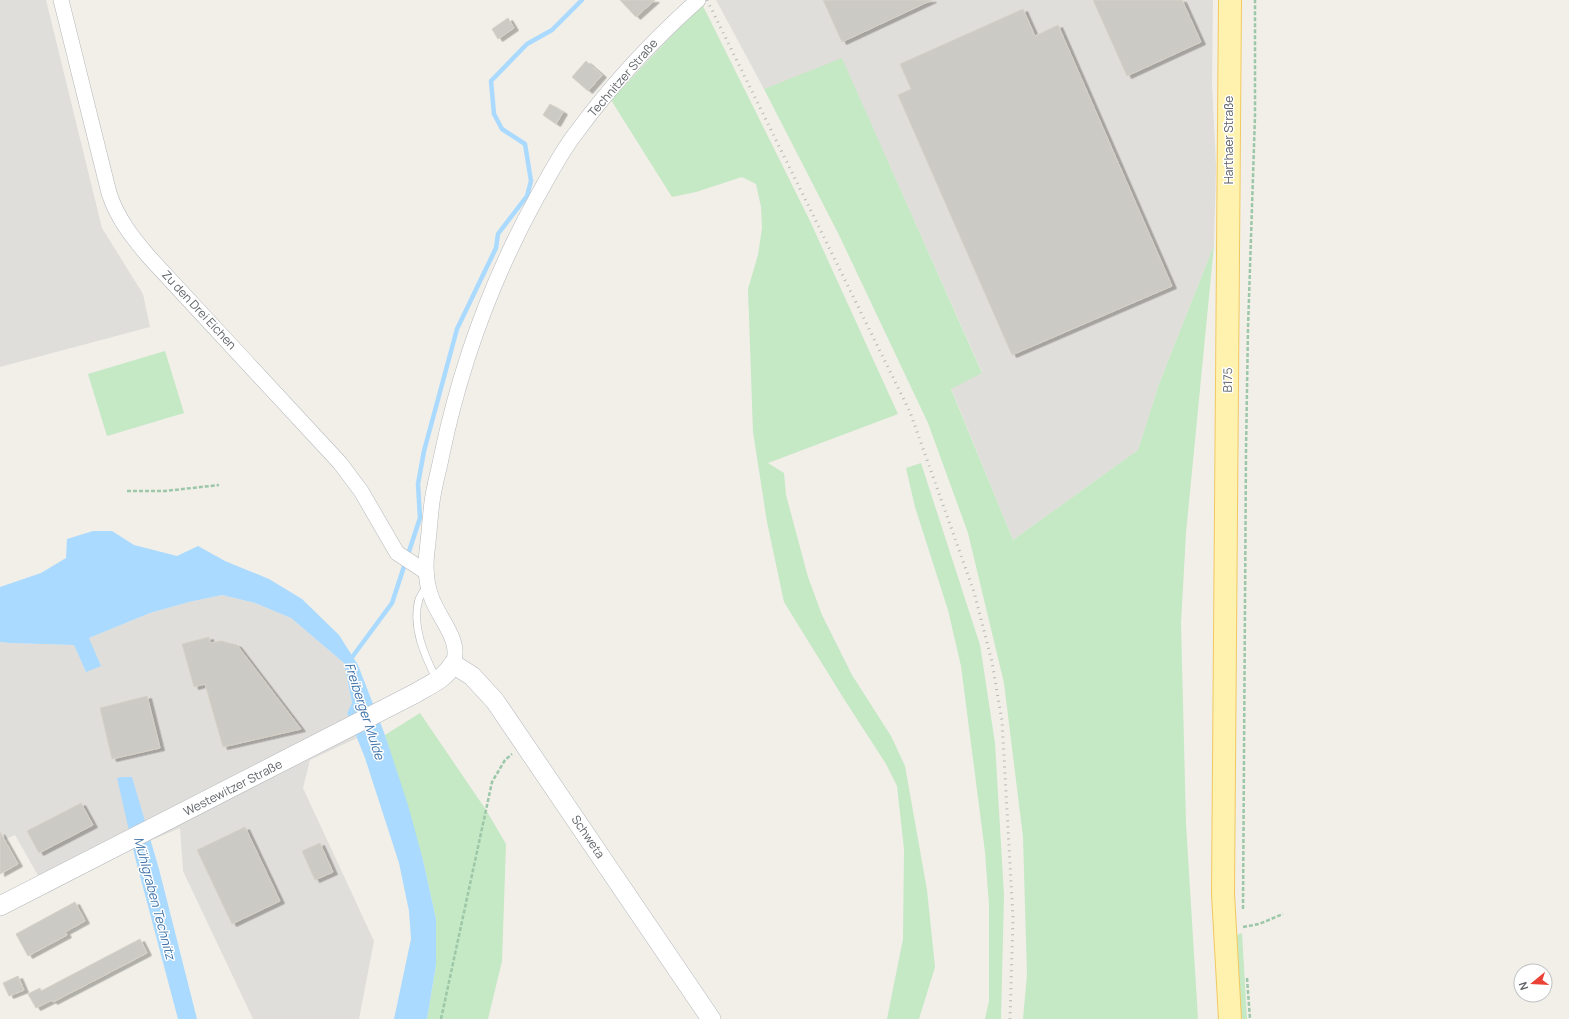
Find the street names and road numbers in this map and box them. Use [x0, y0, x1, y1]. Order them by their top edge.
street label: Technitzer Straße [584, 35, 661, 120]
street label: Harthaer Straße [1220, 96, 1237, 184]
street label: Zu den Drei Eichen [158, 266, 240, 353]
street label: B175 [1219, 367, 1236, 393]
street label: Westewitzer Straße [180, 755, 285, 820]
street label: Schweta [568, 812, 609, 862]

